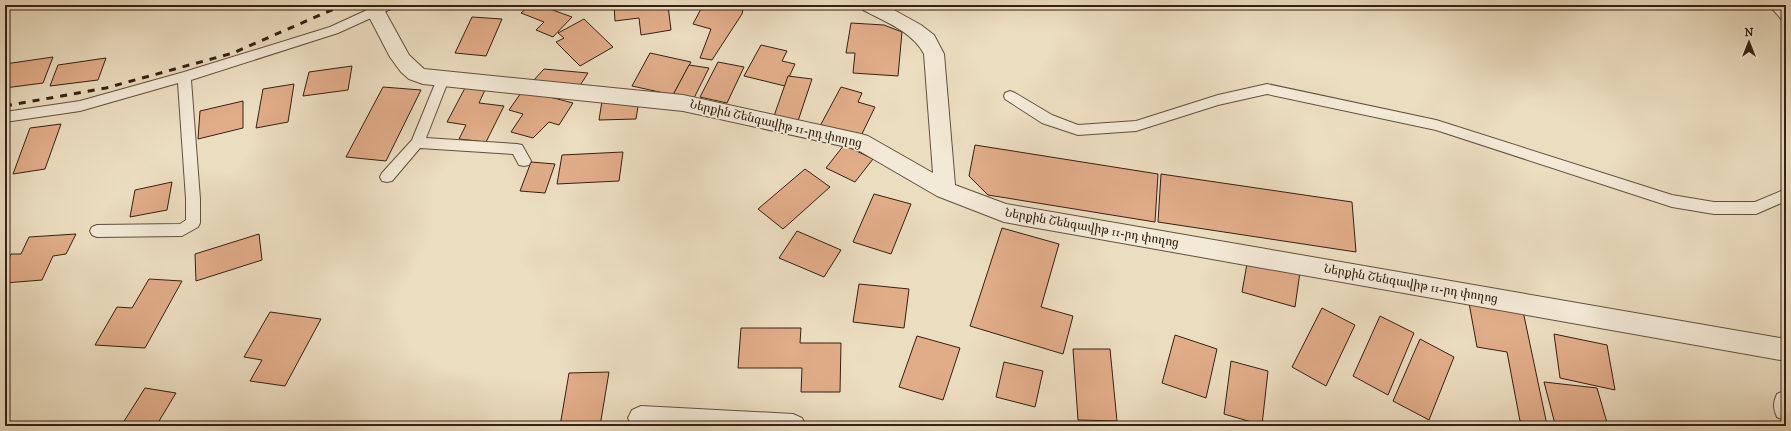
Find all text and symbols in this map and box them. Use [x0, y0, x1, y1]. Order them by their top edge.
north arrow [1729, 22, 1769, 62]
text: N [1744, 26, 1754, 40]
street label: Ներքին Շենգավիթ 11-րդ փողոց [688, 97, 864, 151]
street label: Ներքին Շենգավիթ 11-րդ փողոց [1004, 205, 1180, 251]
street label: Ներքին Շենգավիթ 11-րդ փողոց [1323, 261, 1499, 307]

